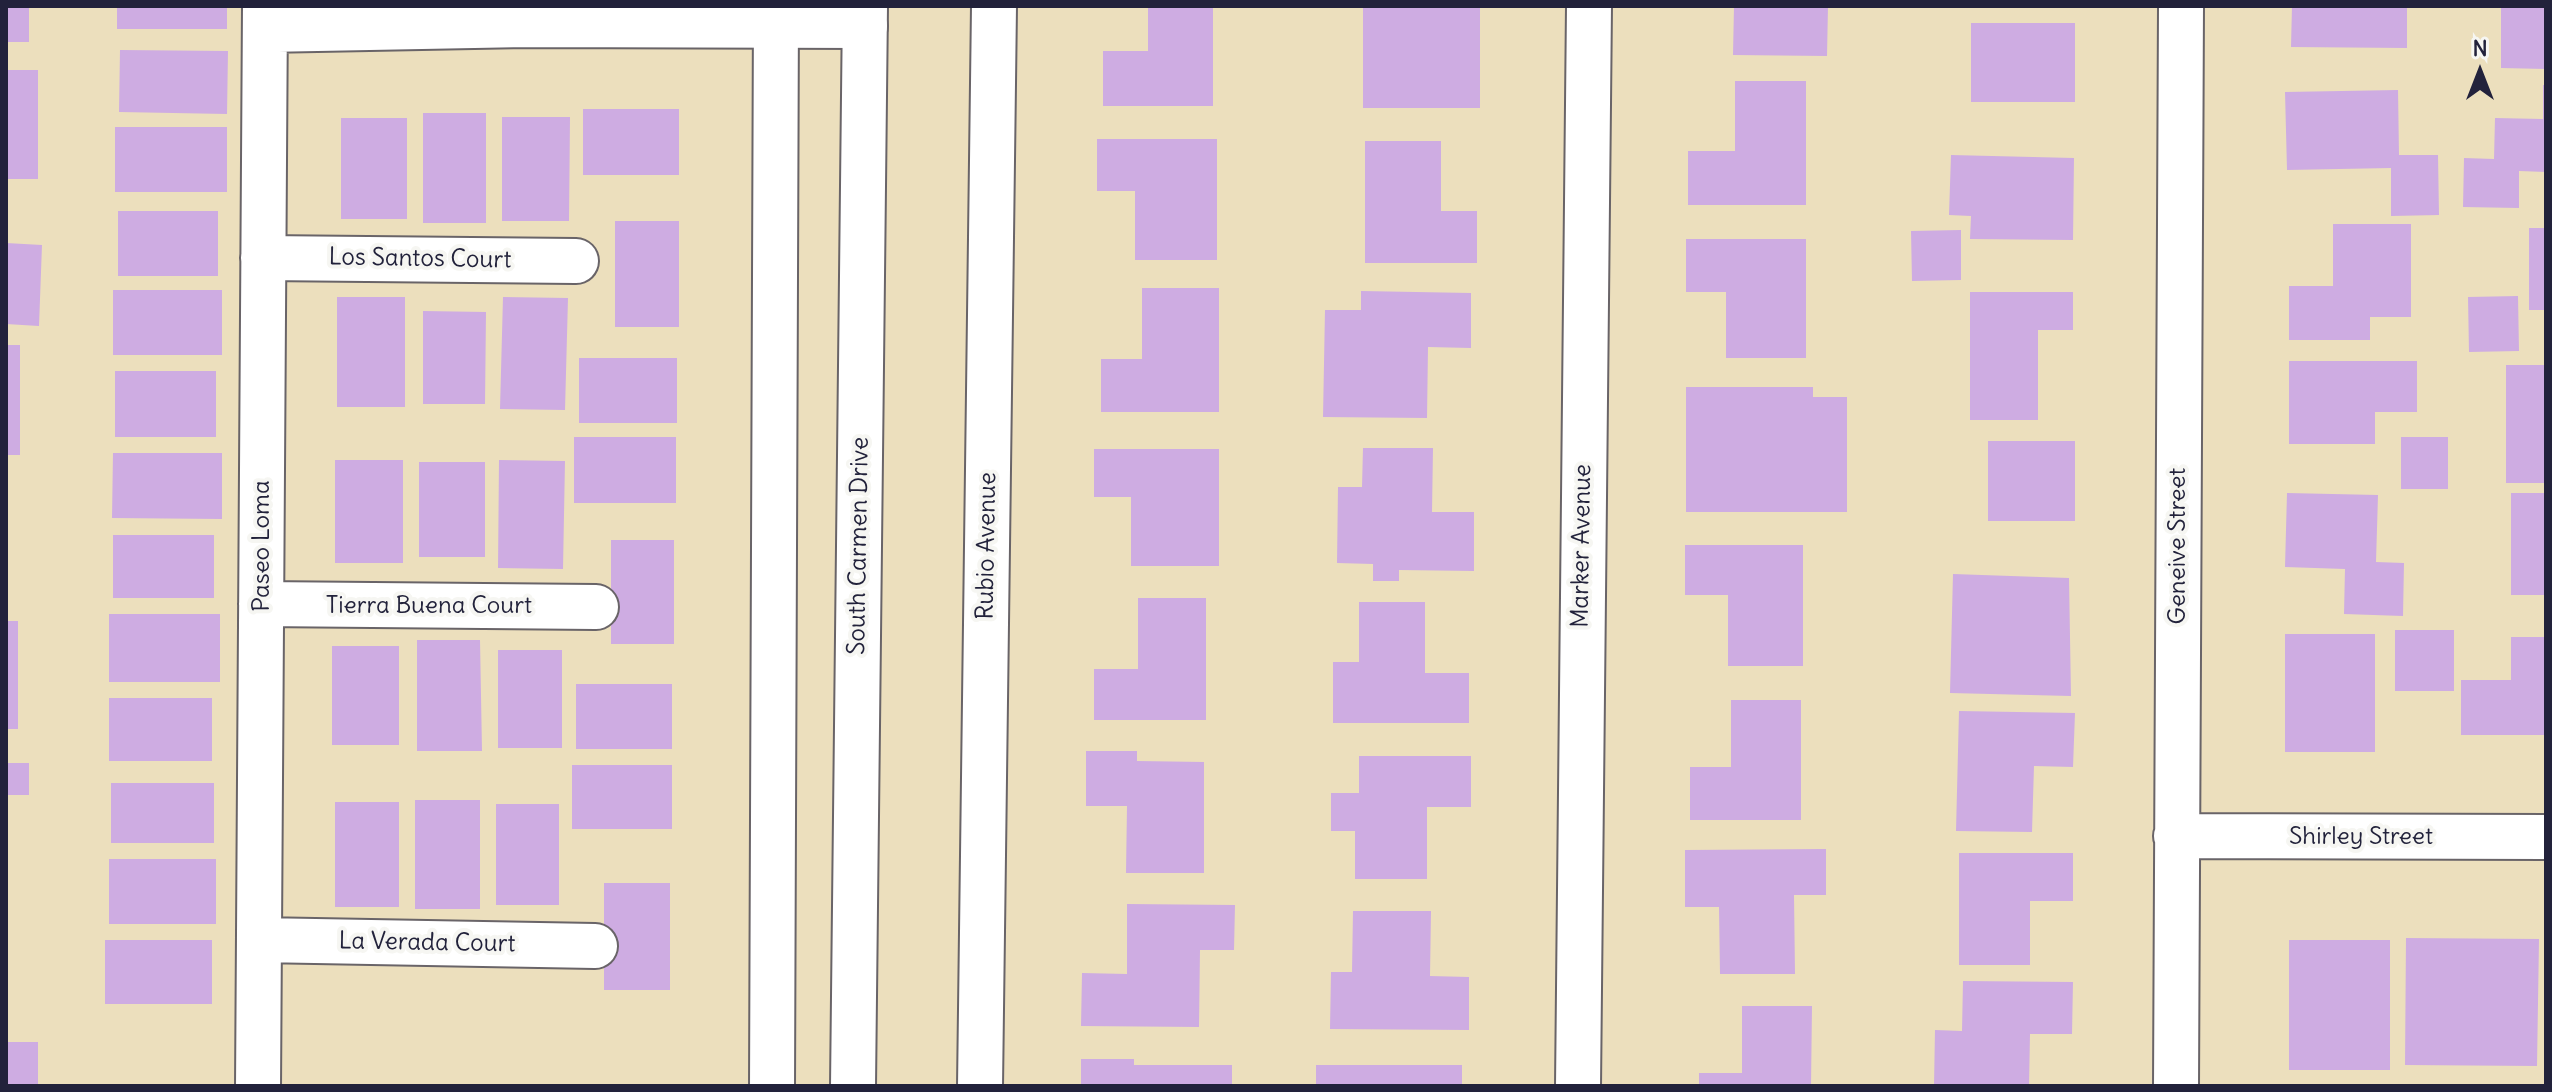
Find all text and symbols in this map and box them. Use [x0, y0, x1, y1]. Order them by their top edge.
north arrow [2440, 32, 2520, 112]
text: N [2472, 34, 2488, 62]
street label: Los Santos Court [328, 243, 512, 275]
street label: South Carmen Drive [843, 437, 875, 655]
street label: Marker Avenue [1566, 464, 1598, 628]
street label: Geneive Street [2164, 468, 2192, 624]
street label: Rubio Avenue [971, 472, 1003, 620]
street label: Paseo Loma [248, 480, 276, 612]
street label: Tierra Buena Court [326, 592, 532, 620]
street label: Shirley Street [2289, 823, 2433, 851]
street label: La Verada Court [338, 927, 516, 959]

